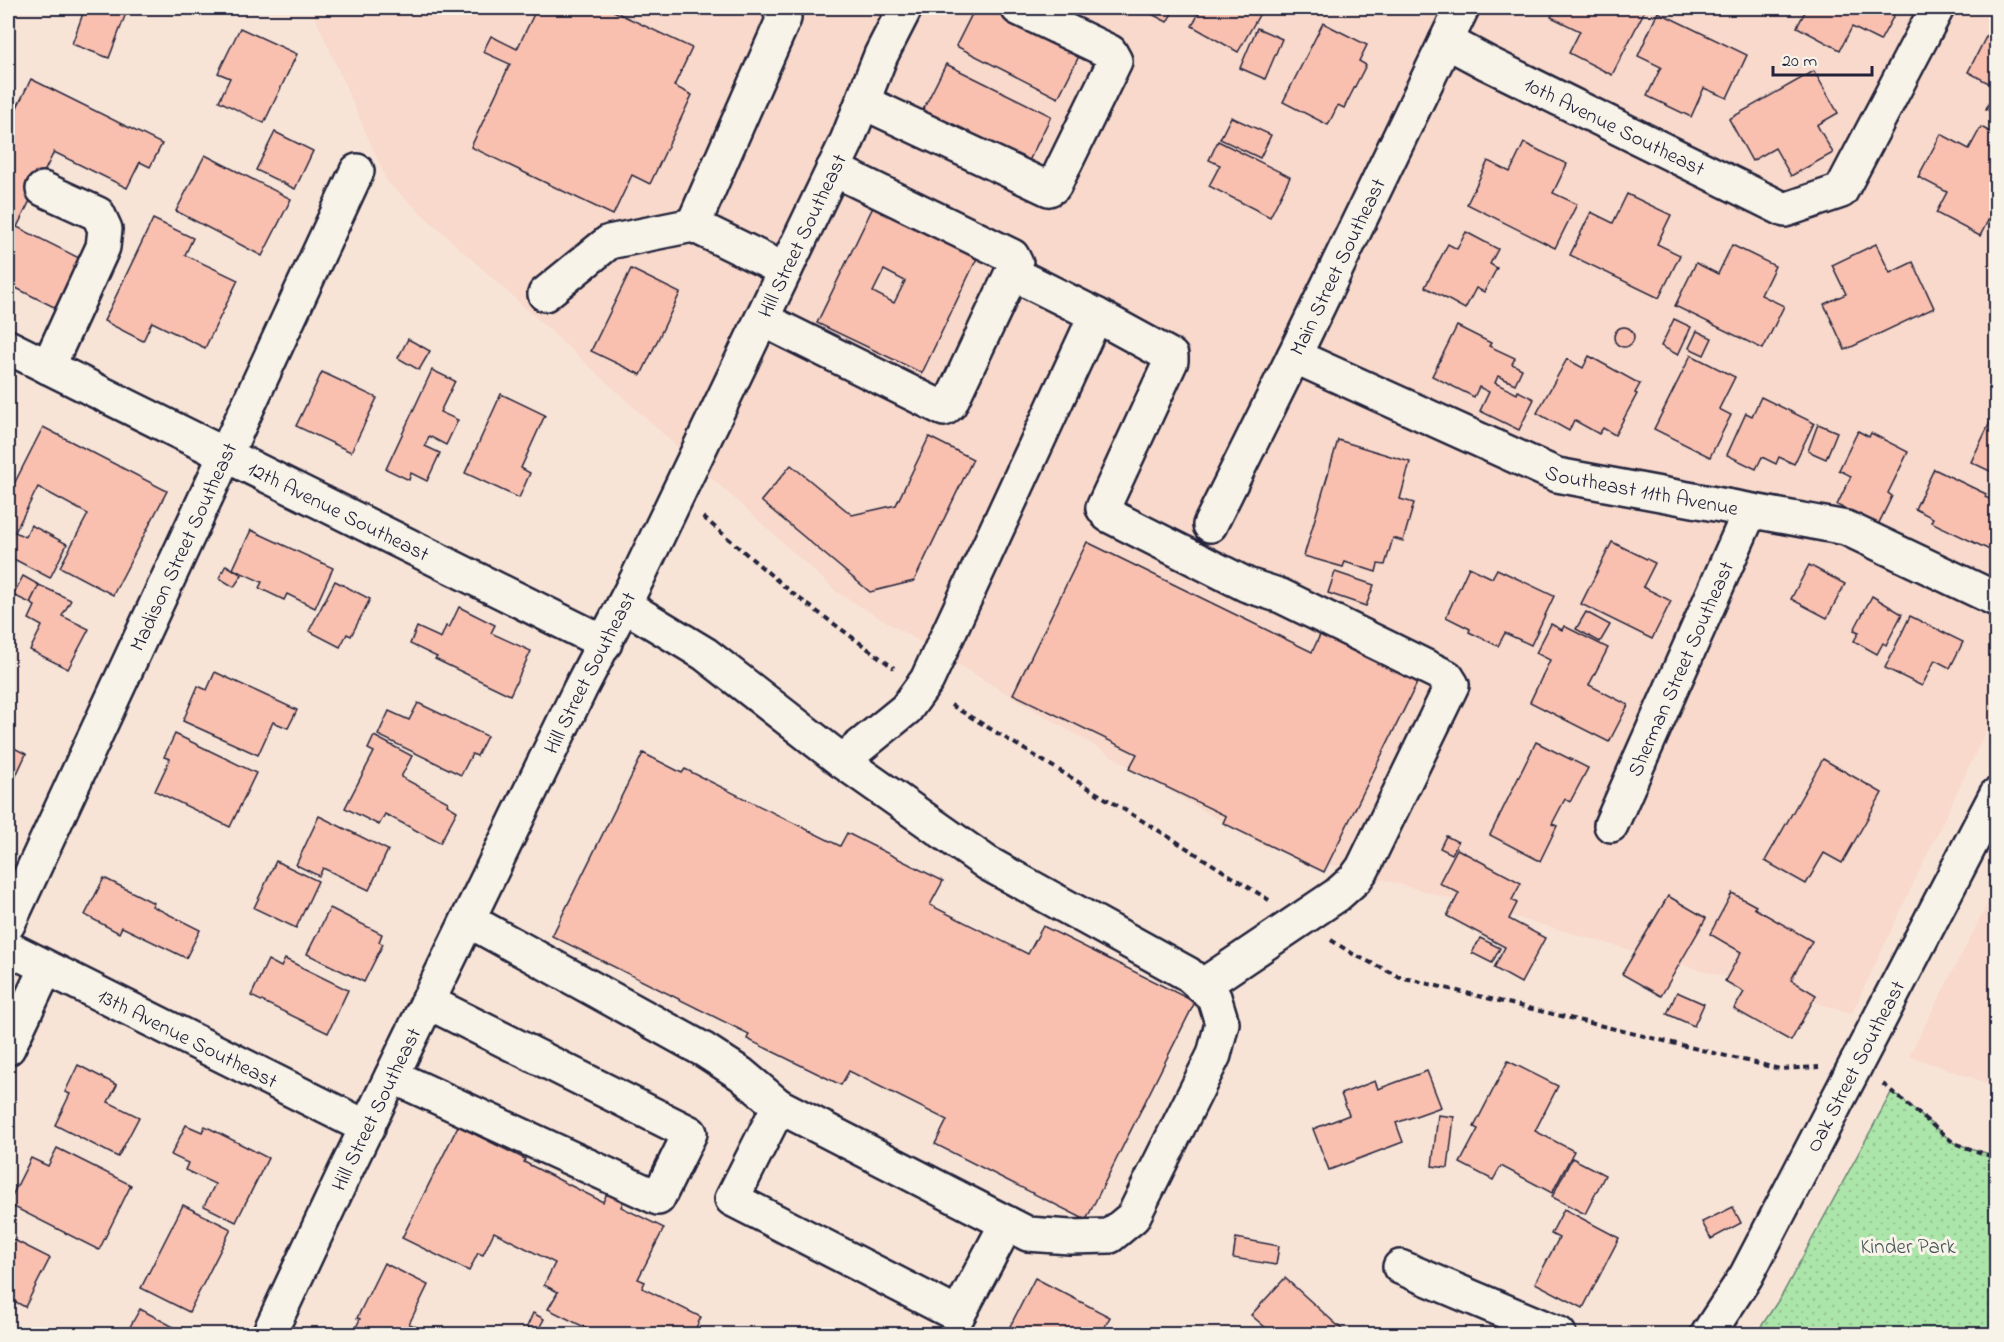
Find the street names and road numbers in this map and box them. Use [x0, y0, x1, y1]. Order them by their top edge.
street label: 10th Avenue Southeast [1518, 71, 1709, 185]
street label: Hill Street Southeast [751, 149, 856, 323]
street label: Main Street Southeast [1283, 174, 1395, 361]
street label: Madison Street Southeast [123, 438, 246, 657]
street label: 12th Avenue Southeast [242, 455, 434, 570]
street label: Southeast 11th Avenue [1539, 458, 1741, 525]
street label: Sherman Street Southeast [1621, 557, 1743, 782]
street label: Hill Street Southeast [538, 587, 645, 760]
street label: Oak Street Southeast [1800, 976, 1914, 1158]
street label: 13th Avenue Southeast [92, 982, 282, 1097]
street label: Hill Street Southeast [325, 1023, 430, 1197]

